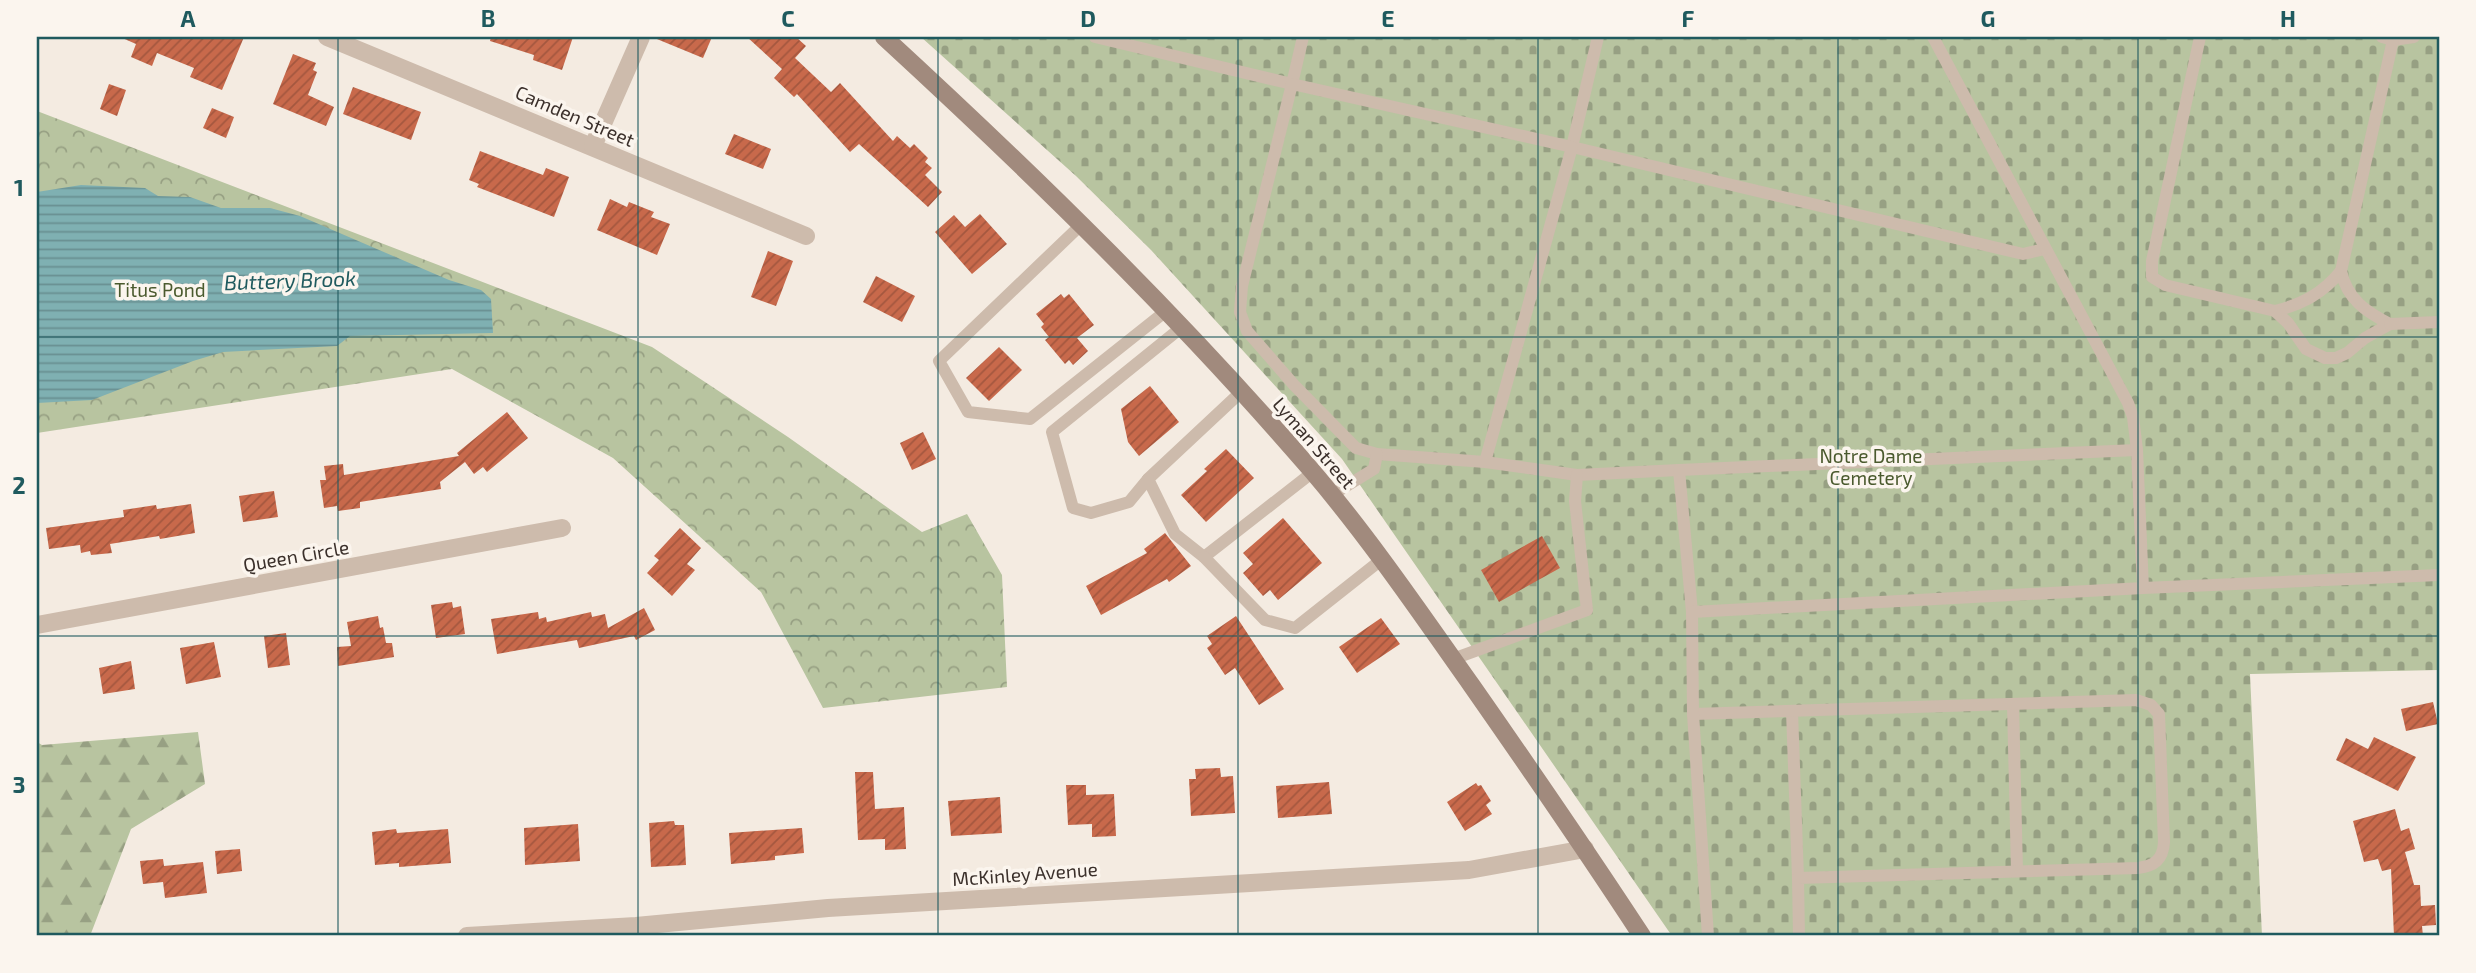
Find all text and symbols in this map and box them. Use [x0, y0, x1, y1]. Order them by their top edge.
text: A [180, 4, 196, 32]
text: B [481, 4, 495, 32]
text: C [781, 4, 795, 32]
text: D [1080, 4, 1096, 32]
text: E [1381, 4, 1395, 32]
text: F [1682, 4, 1695, 32]
text: G [1981, 4, 1995, 32]
text: H [2280, 4, 2296, 32]
street label: Camden Street [512, 80, 638, 151]
text: 1 [14, 173, 24, 201]
water label: Buttery Brook [224, 265, 356, 295]
park label: Titus Pond [114, 278, 206, 301]
street label: Lyman Street [1268, 392, 1360, 493]
park label: Notre Dame Cemetery [1819, 444, 1923, 489]
text: 2 [12, 471, 26, 499]
street label: Queen Circle [241, 535, 351, 576]
text: 3 [12, 770, 26, 798]
street label: McKinley Avenue [951, 857, 1098, 890]

